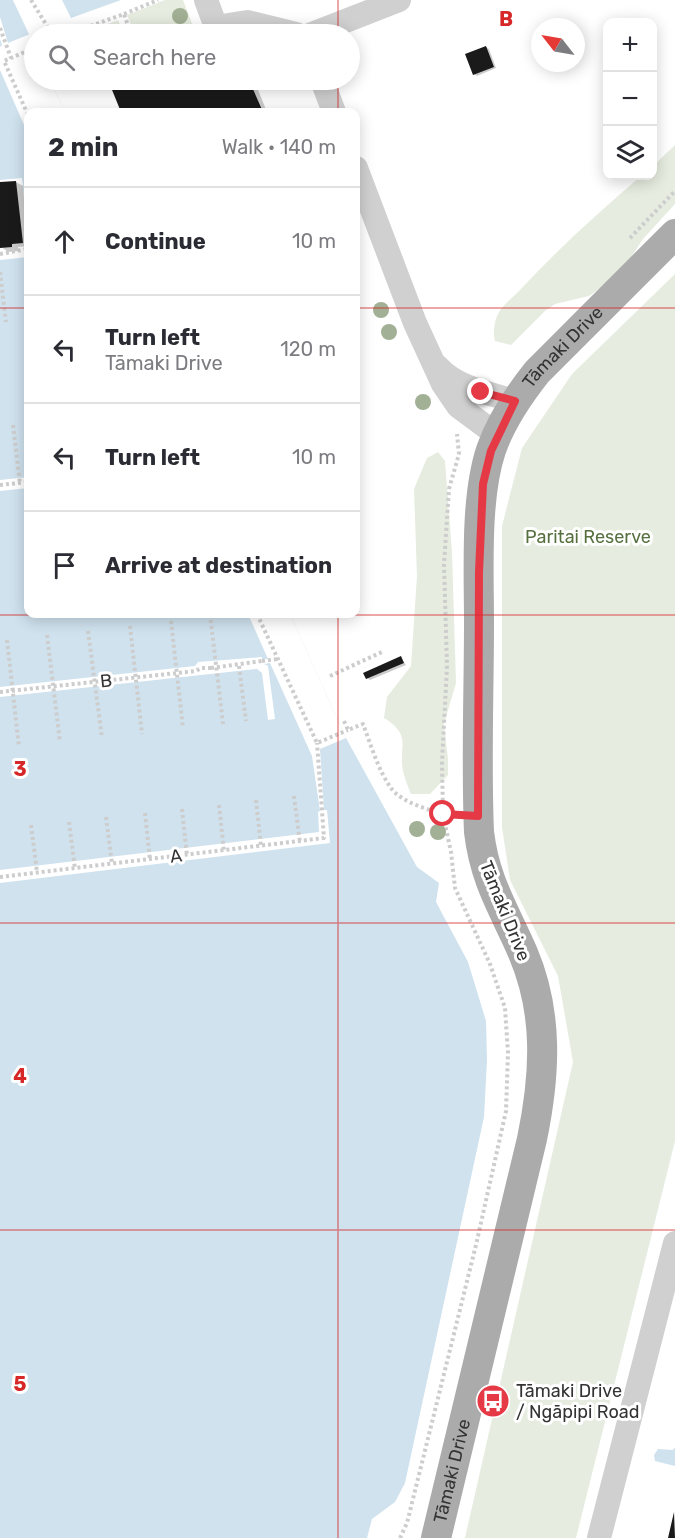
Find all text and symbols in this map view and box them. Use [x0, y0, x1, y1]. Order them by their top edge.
text: B [499, 7, 513, 31]
north arrow [531, 18, 585, 72]
map controls [603, 18, 657, 180]
button: + [603, 18, 657, 72]
search box [24, 24, 360, 90]
icon: search [45, 41, 78, 74]
text: Search here [93, 44, 216, 71]
button: − [603, 72, 657, 126]
button: layers [603, 126, 657, 180]
text: 2 min [48, 132, 118, 163]
text: Walk · 140 m [222, 135, 336, 159]
icon: ahead [48, 225, 81, 258]
text: Continue [105, 228, 206, 255]
text: 10 m [292, 229, 336, 253]
street label: Tāmaki Drive [518, 301, 608, 392]
text: Turn left [105, 324, 200, 351]
icon: left [48, 333, 81, 366]
text: 120 m [280, 337, 336, 361]
text: Tāmaki Drive [105, 351, 223, 375]
route end [467, 378, 493, 404]
icon: left [48, 441, 81, 474]
text: Turn left [105, 444, 200, 471]
text: 10 m [292, 445, 336, 469]
park label: Paritai Reserve [525, 526, 651, 548]
icon: arrive [48, 549, 81, 582]
text: Arrive at destination [105, 552, 332, 579]
street label: B [99, 669, 113, 693]
text: 3 [13, 757, 27, 781]
route start [429, 800, 455, 826]
street label: A [169, 844, 183, 868]
street label: Tāmaki Drive [475, 858, 535, 964]
text: 4 [13, 1064, 27, 1088]
text: 5 [14, 1372, 27, 1396]
place label: Tāmaki Drive / Ngāpipi Road [516, 1380, 640, 1423]
bus stop icon: Tāmaki Drive / Ngāpipi Road [475, 1383, 511, 1419]
street label: Tāmaki Drive [429, 1417, 475, 1525]

